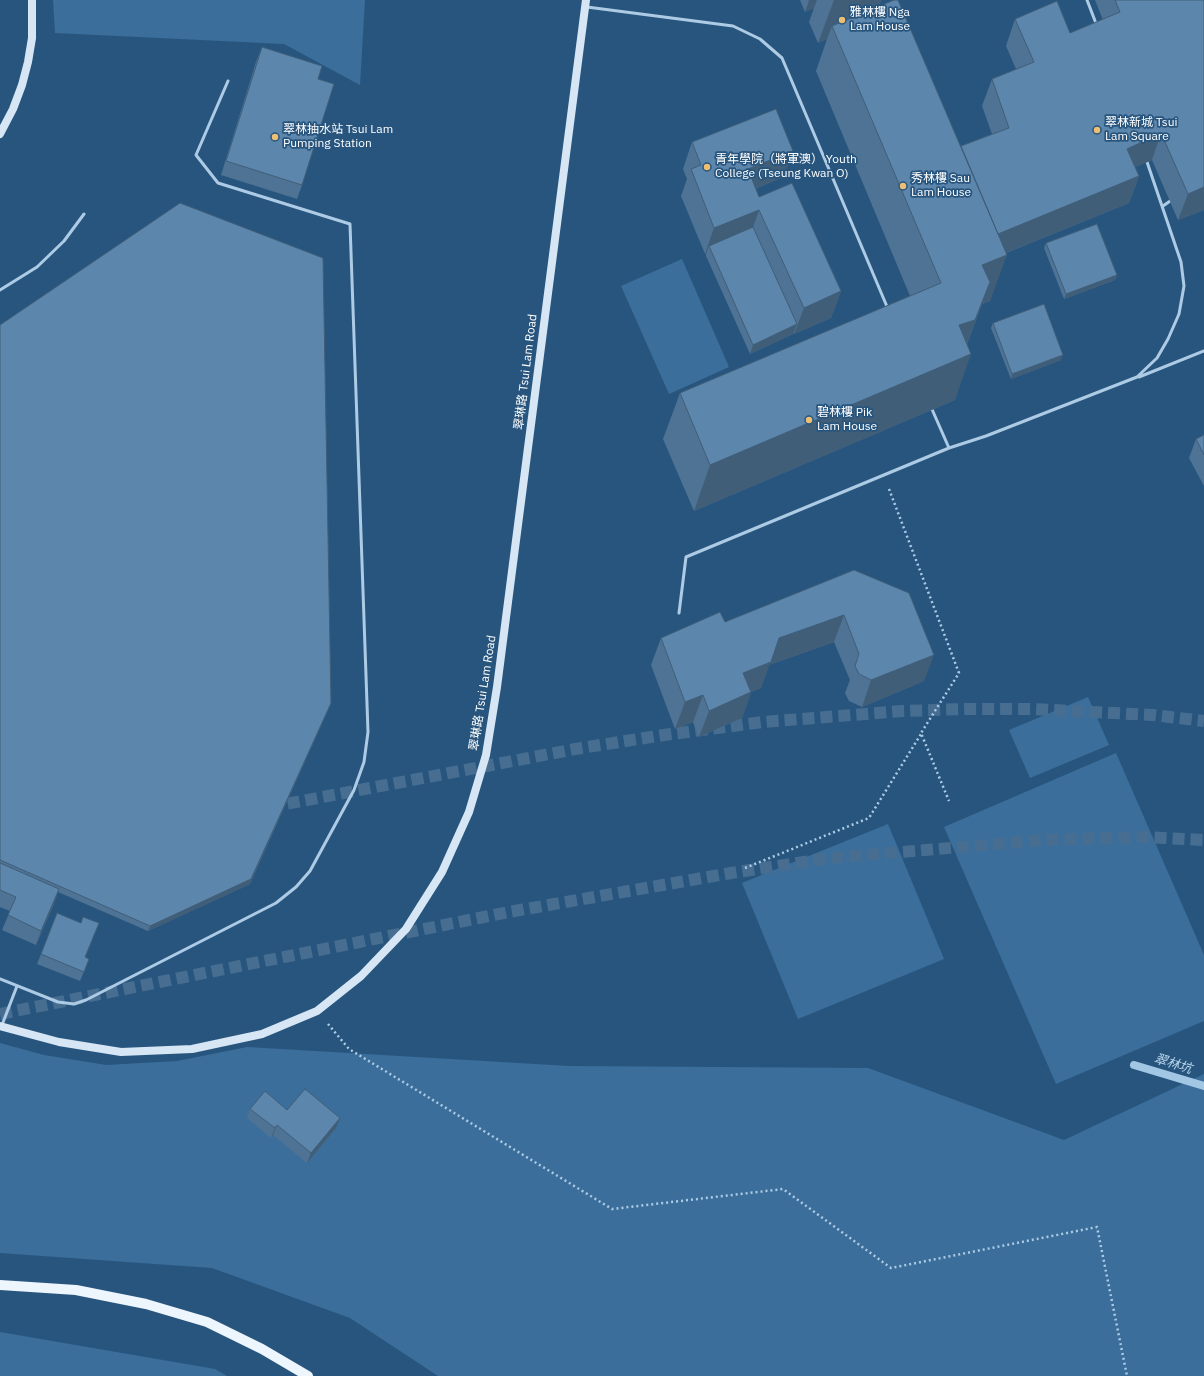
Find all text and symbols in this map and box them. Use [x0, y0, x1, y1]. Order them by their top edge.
place label: 雅林樓 Nga Lam House [850, 6, 910, 34]
marker: 雅林樓 Nga Lam House [837, 15, 847, 25]
place label: 翠林新城 Tsui Lam Square [1105, 116, 1178, 144]
place label: 翠林抽水站 Tsui Lam Pumping Station [283, 123, 393, 151]
marker: 翠林新城 Tsui Lam Square [1092, 125, 1102, 135]
marker: 翠林抽水站 Tsui Lam Pumping Station [270, 132, 280, 142]
place label: 青年學院（將軍澳） Youth College (Tseung Kwan O) [715, 153, 857, 181]
marker: 青年學院（將軍澳） Youth College (Tseung Kwan O) [702, 162, 712, 172]
place label: 秀林樓 Sau Lam House [911, 172, 971, 200]
marker: 秀林樓 Sau Lam House [898, 181, 908, 191]
street label: 翠琳路 Tsui Lam Road [512, 313, 540, 431]
place label: 碧林樓 Pik Lam House [817, 406, 877, 434]
marker: 碧林樓 Pik Lam House [804, 415, 814, 425]
street label: 翠琳路 Tsui Lam Road [467, 634, 499, 752]
water label: 翠林坑 [1152, 1051, 1194, 1077]

